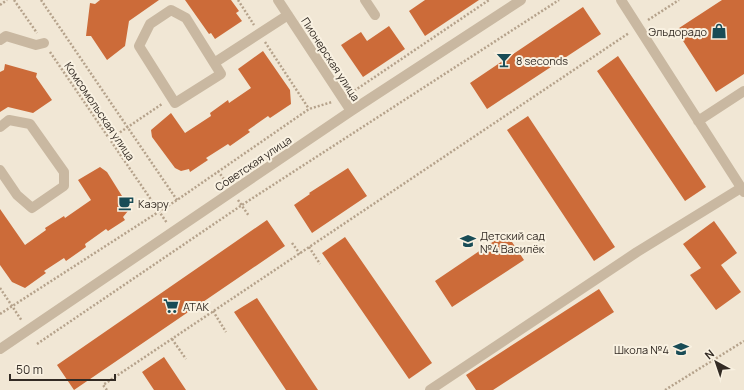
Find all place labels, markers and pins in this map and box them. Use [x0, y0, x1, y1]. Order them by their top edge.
shop icon: Эльдорадо [710, 22, 728, 40]
place label: Эльдорадо [648, 24, 707, 39]
bar icon: 8 seconds [495, 51, 513, 69]
place label: 8 seconds [516, 53, 568, 68]
cafe icon: Каэру [117, 194, 135, 212]
place label: Каэру [138, 196, 169, 211]
place label: Детский сад №4 Василёк [480, 228, 545, 256]
school or university icon: Детский сад №4 Василёк [459, 232, 477, 250]
supermarket icon: АТАК [162, 297, 180, 315]
place label: АТАК [183, 299, 210, 314]
school or university icon: Школа №4 [672, 340, 690, 358]
place label: Школа №4 [614, 342, 669, 357]

